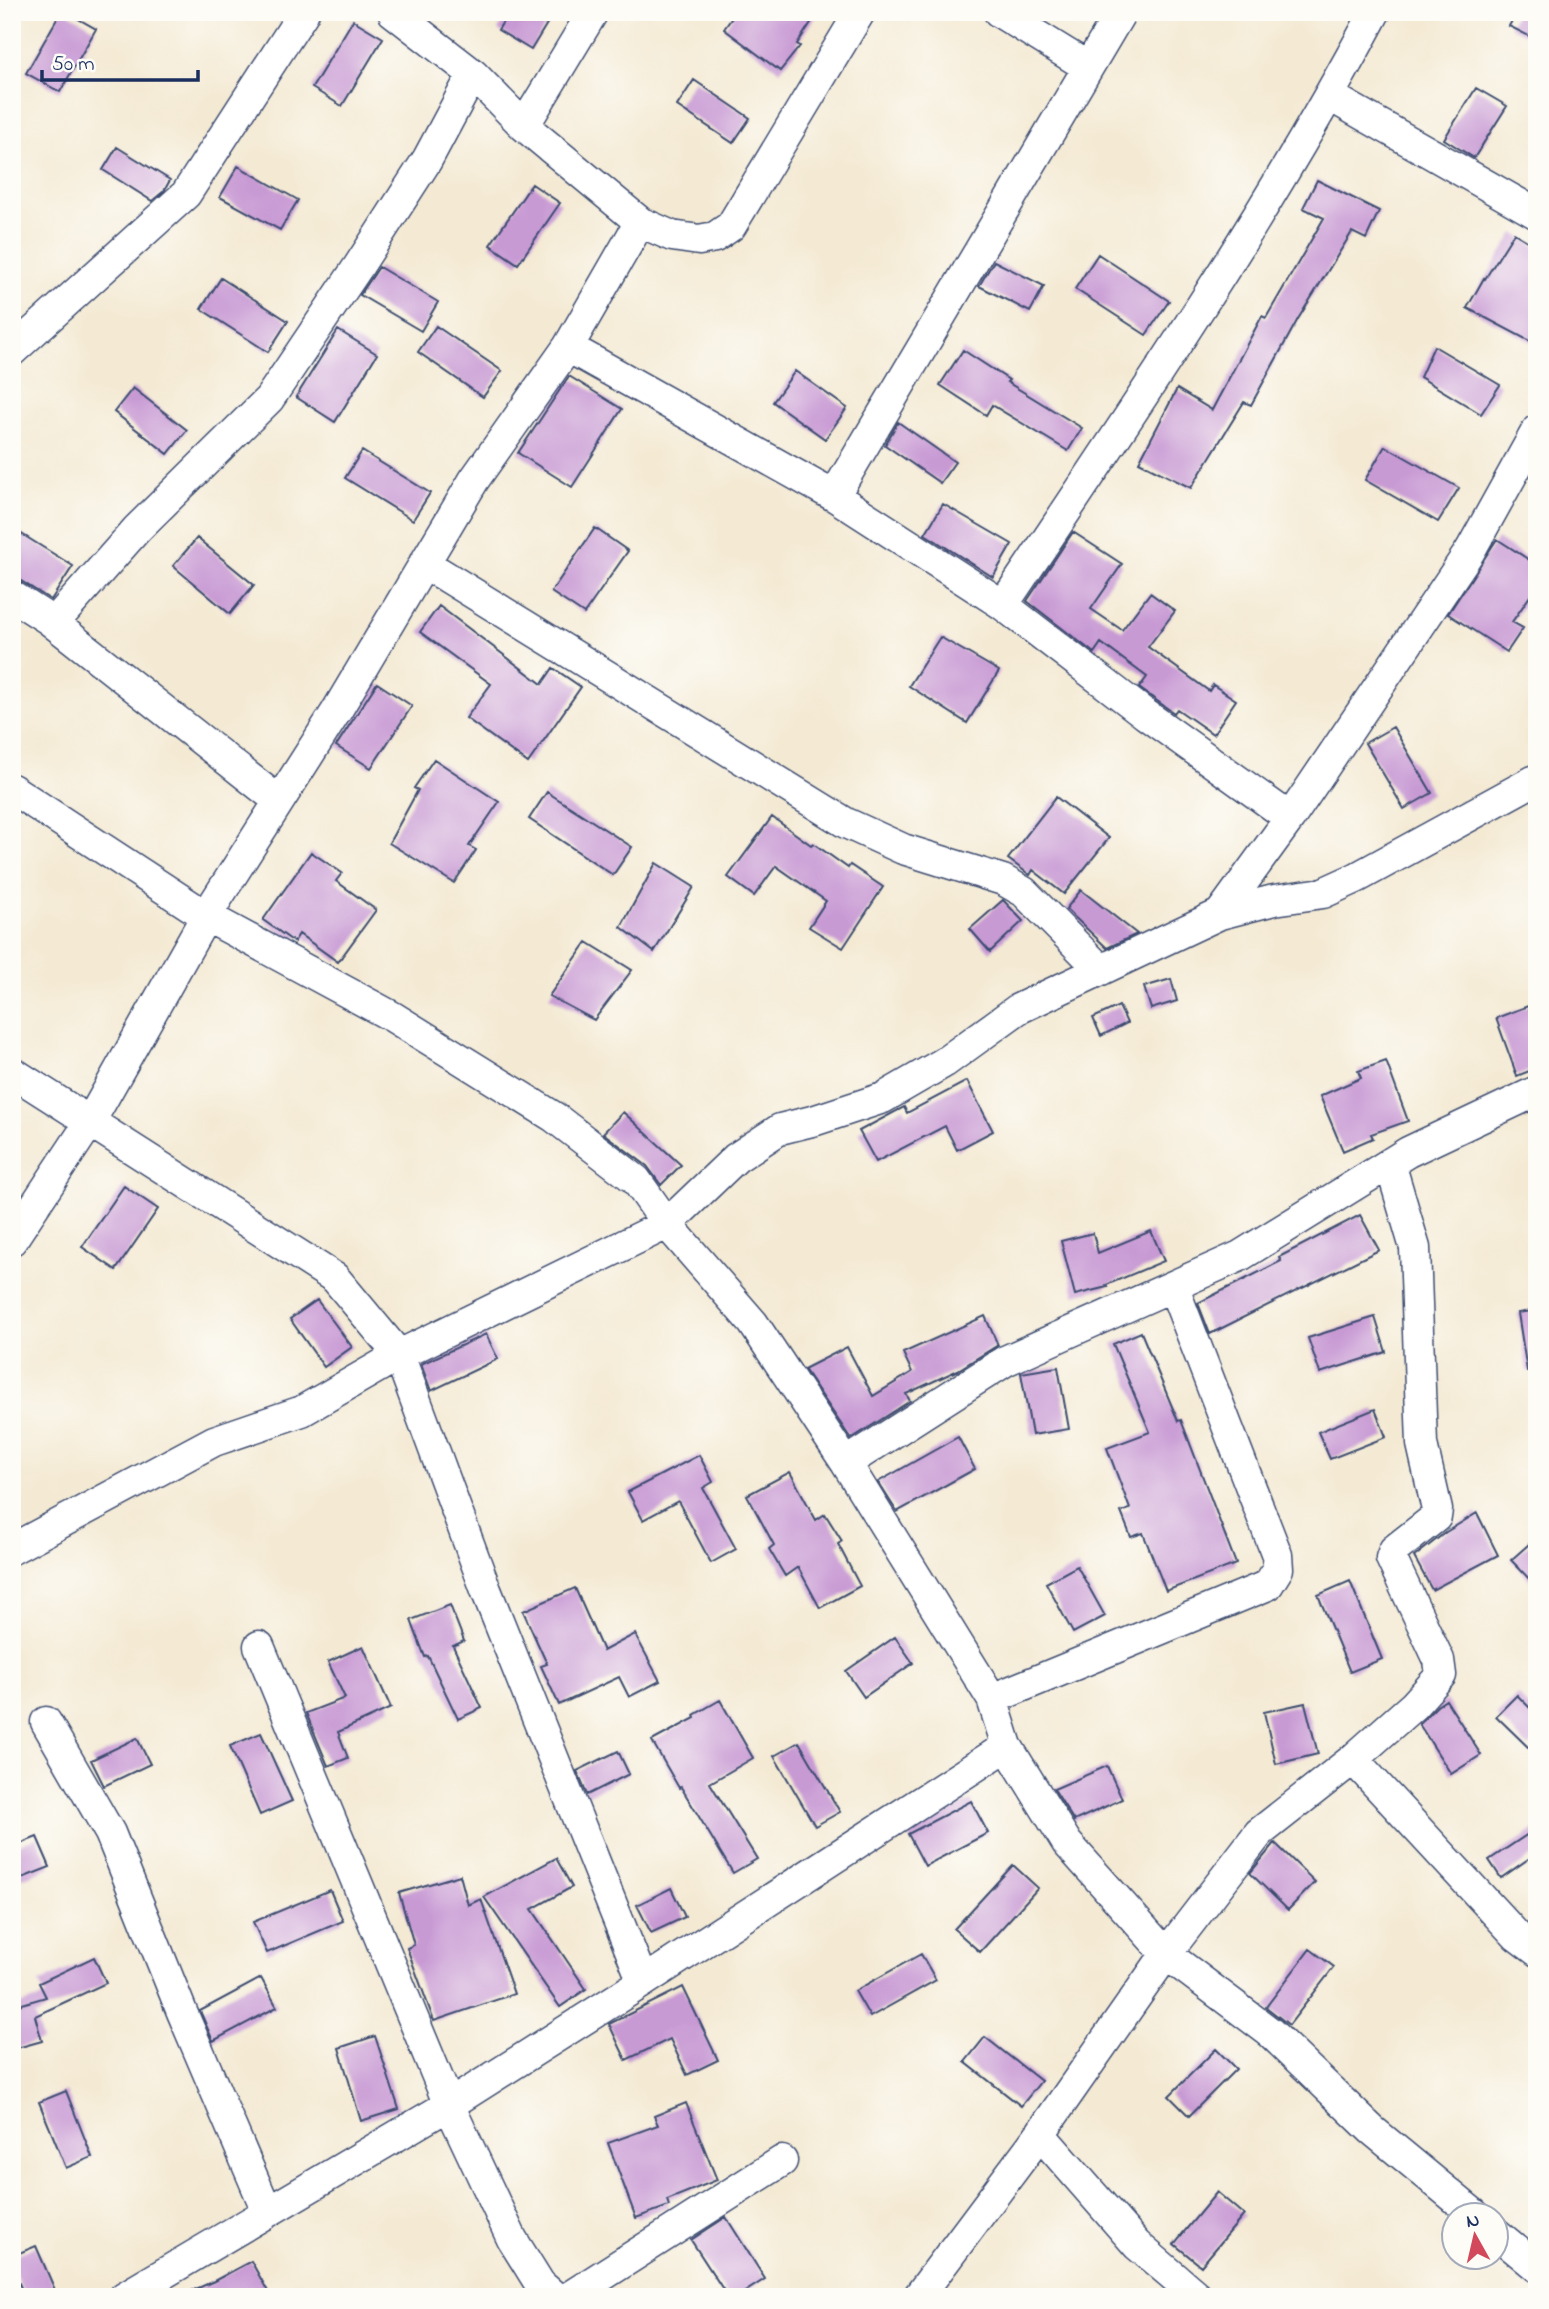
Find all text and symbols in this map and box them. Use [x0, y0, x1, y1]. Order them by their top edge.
scale bar [42, 38, 198, 82]
text: 50 m [52, 50, 95, 80]
north arrow [1440, 2200, 1510, 2270]
text: N [1465, 2207, 1481, 2236]

